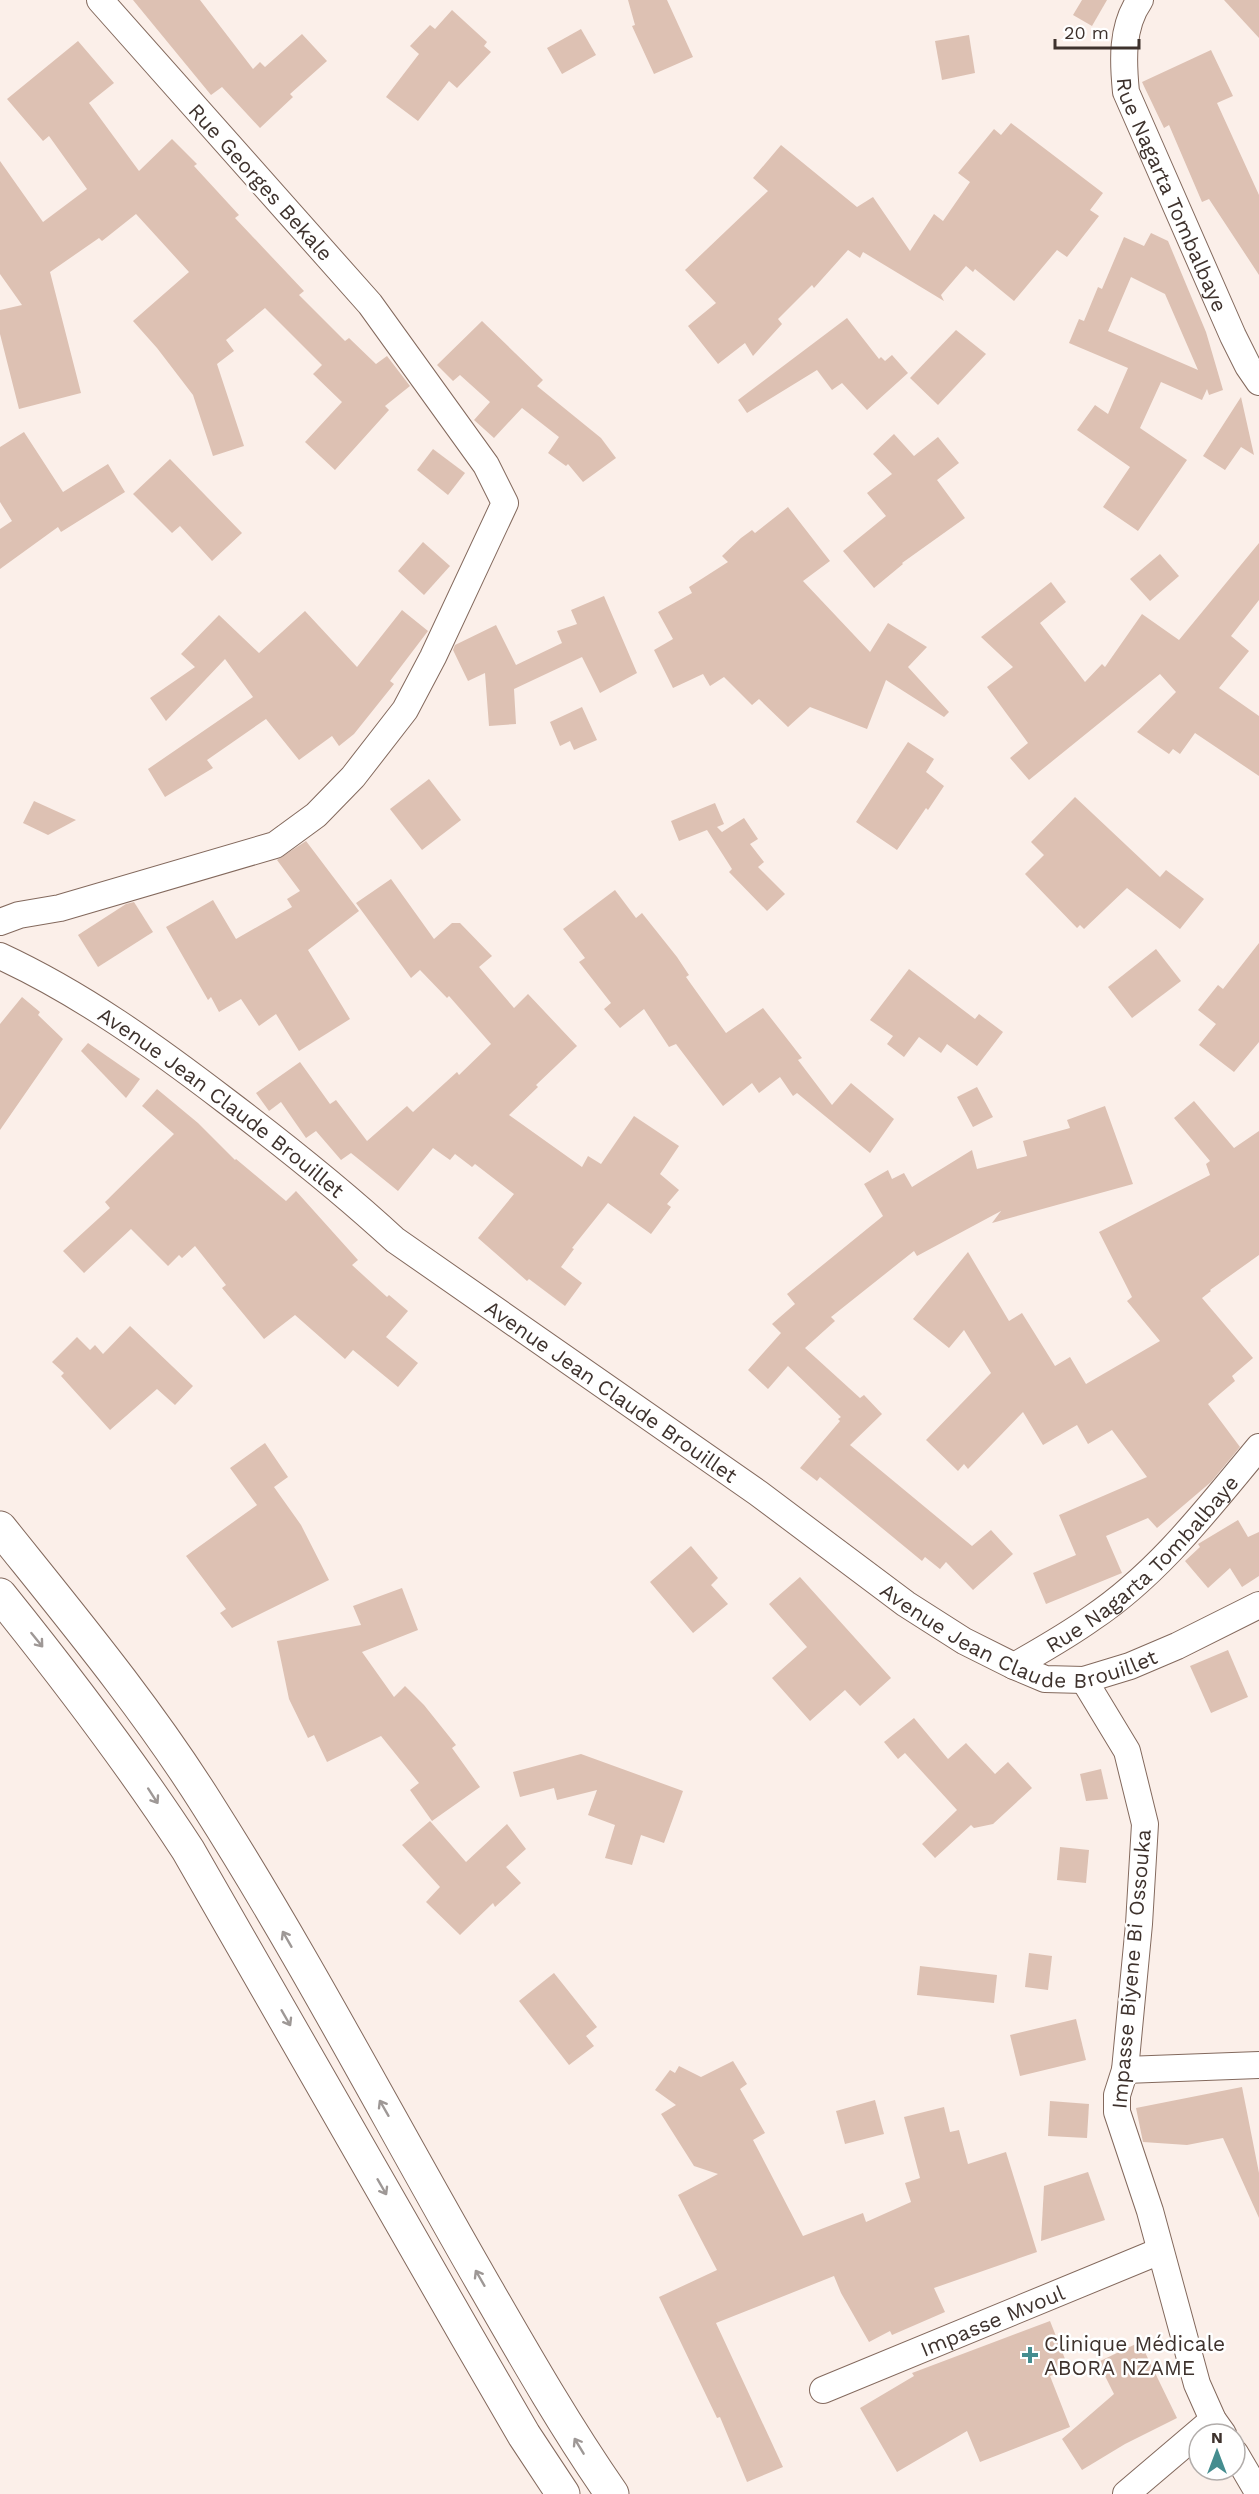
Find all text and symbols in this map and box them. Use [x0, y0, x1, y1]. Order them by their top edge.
scale bar [1055, 12, 1139, 50]
text: 20 m [1064, 22, 1109, 43]
street label: Rue Nagarta Tombalbaye [1112, 76, 1233, 315]
street label: Rue Georges Bekale [184, 98, 338, 266]
street label: Avenue Jean Claude Brouillet [94, 1001, 350, 1203]
street label: Avenue Jean Claude Brouillet [481, 1294, 743, 1488]
street label: Rue Nagarta Tombalbaye [1041, 1470, 1243, 1657]
street label: Avenue Jean Claude Brouillet [876, 1577, 1161, 1693]
one-way arrow [30, 1632, 43, 1648]
one-way arrow [147, 1788, 159, 1804]
street label: Impasse Biyene Bi Ossouka [1106, 1828, 1156, 2110]
one-way arrow [281, 1931, 293, 1948]
one-way arrow [280, 2009, 292, 2026]
one-way arrow [378, 2100, 389, 2118]
one-way arrow [376, 2178, 388, 2195]
one-way arrow [474, 2270, 486, 2287]
street label: Impasse Mvoul [916, 2279, 1068, 2361]
place label: Clinique Médicale ABORA NZAME [1044, 2331, 1225, 2380]
marker: Clinique Médicale ABORA NZAME [1021, 2346, 1039, 2364]
north arrow [1187, 2422, 1247, 2482]
text: N [1211, 2428, 1223, 2447]
one-way arrow [573, 2438, 585, 2455]

